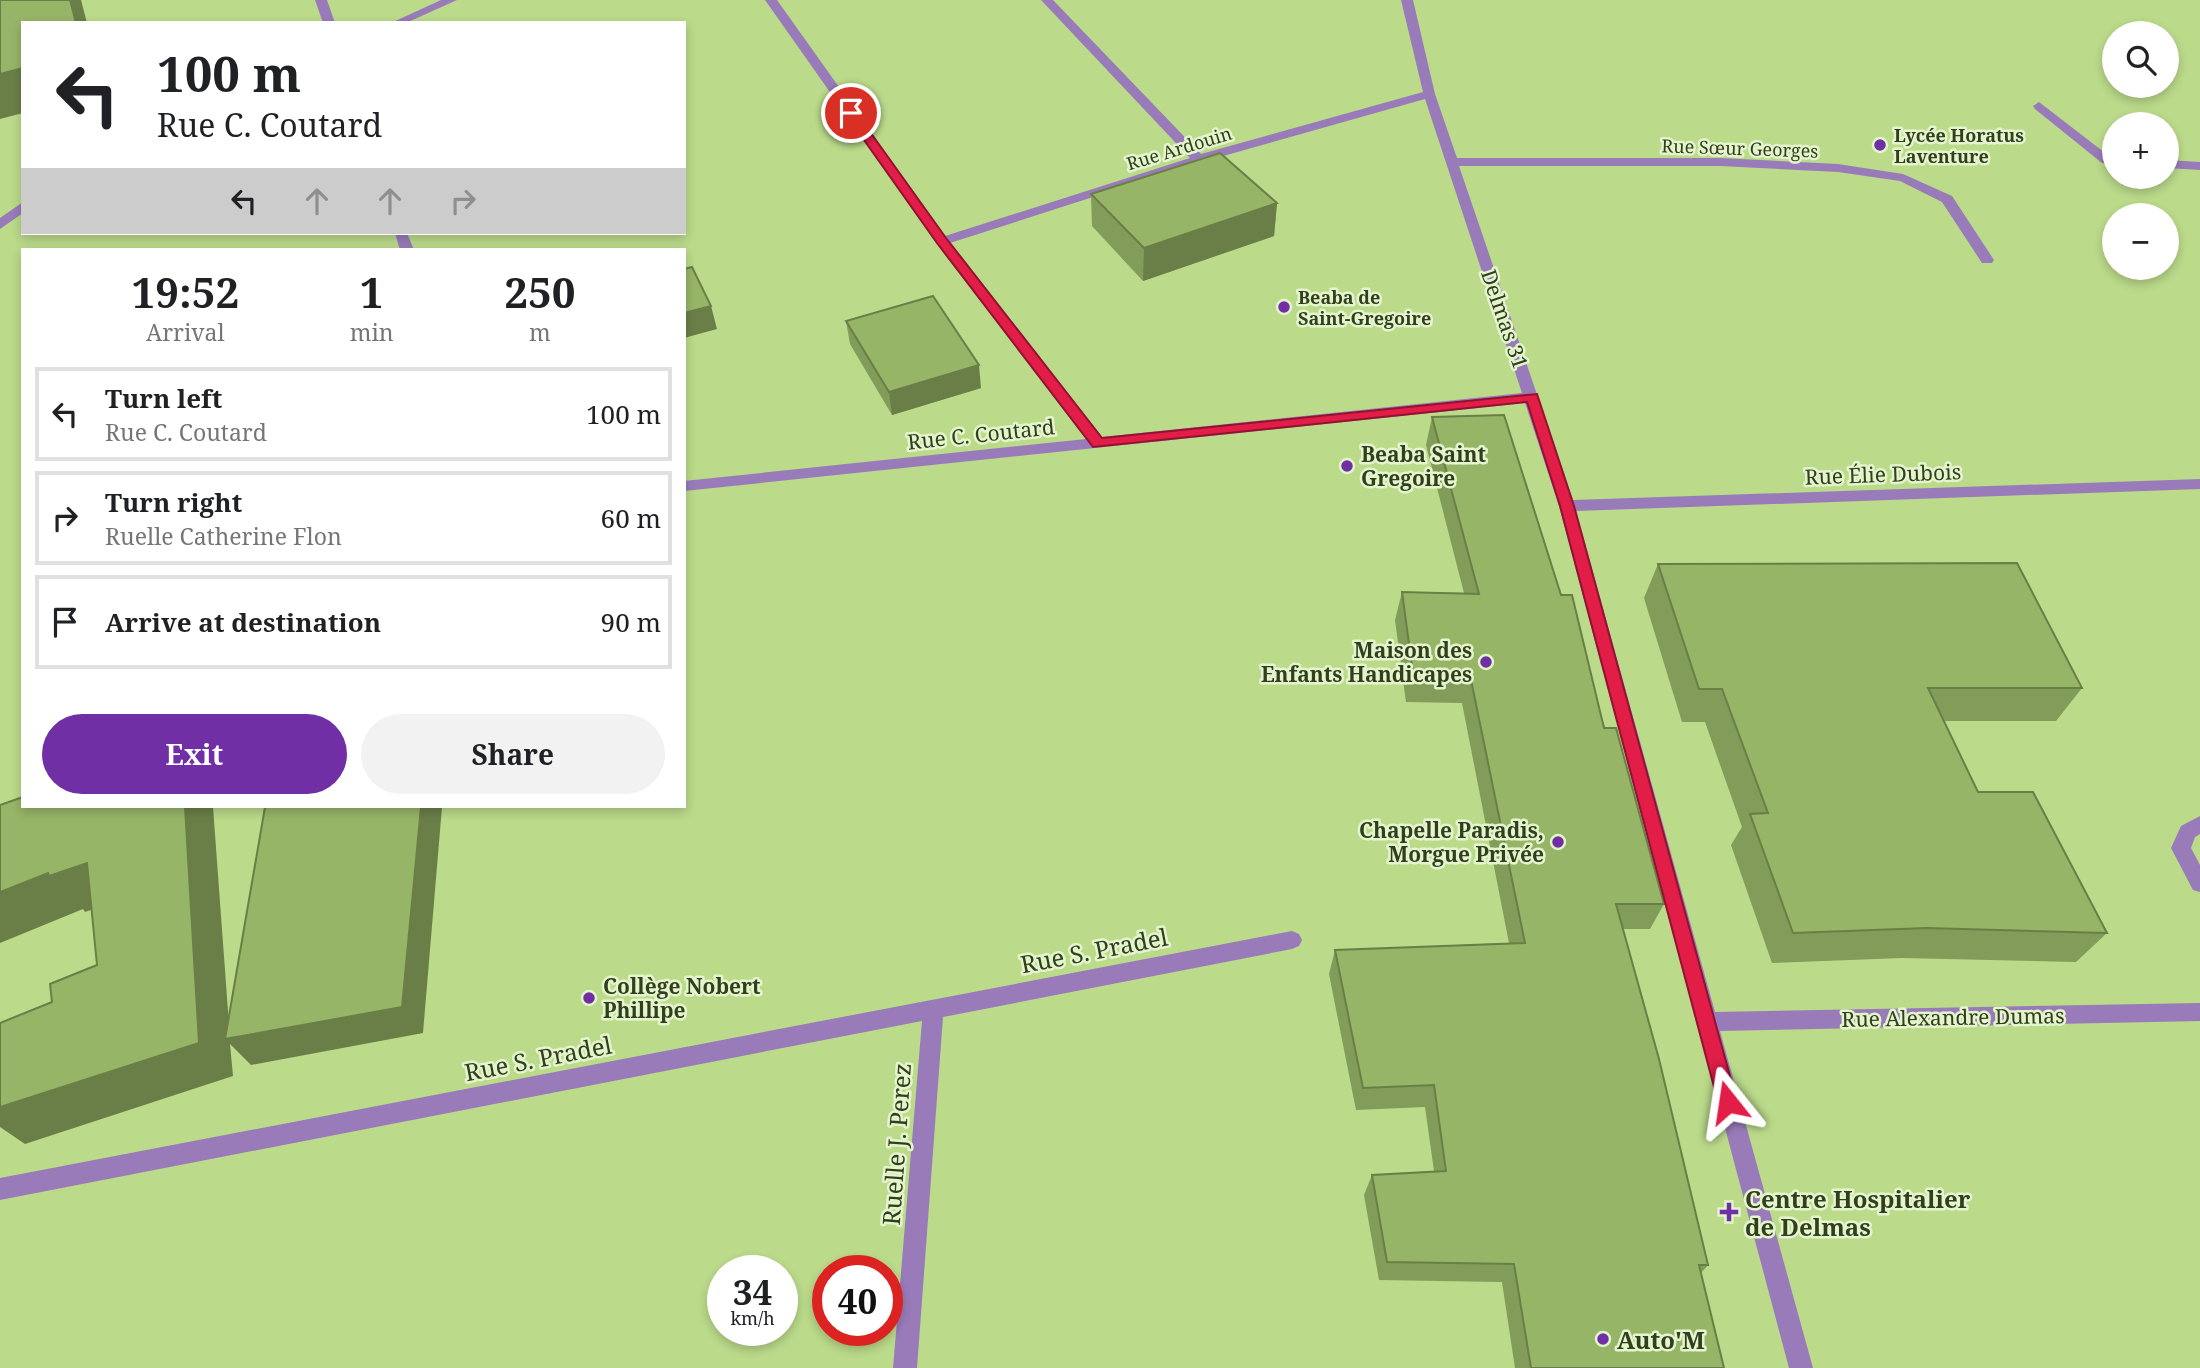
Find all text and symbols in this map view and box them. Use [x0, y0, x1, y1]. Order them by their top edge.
map controls [2102, 21, 2179, 280]
button: search [2102, 21, 2179, 98]
text: 100 m [157, 40, 301, 106]
icon: left [42, 49, 133, 140]
pin [821, 83, 881, 143]
icon: arrive [832, 94, 870, 132]
text: Rue C. Coutard [157, 103, 382, 146]
button: + [2102, 112, 2179, 189]
street label: Rue Ardouin [1123, 120, 1235, 175]
place label: Lycée Horatus Laventure [1894, 123, 2024, 168]
street label: Rue Sœur Georges [1661, 133, 1819, 163]
marker: Lycée Horatus Laventure [1872, 137, 1888, 153]
icon: left [225, 182, 263, 220]
icon: ahead [298, 182, 336, 220]
icon: ahead [371, 182, 409, 220]
icon: right [444, 182, 482, 220]
button: − [2102, 203, 2179, 280]
text: 19:52 [132, 263, 239, 320]
text: 1 [360, 263, 384, 320]
text: 250 [504, 263, 575, 320]
street label: Delmas 31 [1475, 266, 1535, 372]
place label: Beaba de Saint-Gregoire [1298, 285, 1431, 330]
marker: Beaba de Saint-Gregoire [1276, 299, 1292, 315]
text: Arrival [146, 316, 225, 348]
text: min [350, 316, 394, 348]
text: m [529, 316, 551, 348]
text: Turn left [105, 380, 222, 416]
icon: left [46, 395, 84, 433]
text: 100 m [586, 396, 661, 432]
street label: Rue C. Coutard [906, 412, 1056, 456]
text: Rue C. Coutard [105, 416, 267, 448]
place label: Beaba Saint Gregoire [1361, 440, 1487, 492]
street label: Rue Élie Dubois [1804, 457, 1962, 491]
marker: Beaba Saint Gregoire [1339, 458, 1355, 474]
text: Turn right [105, 484, 242, 520]
icon: right [46, 499, 84, 537]
text: 60 m [601, 500, 661, 536]
text: Ruelle Catherine Flon [105, 520, 342, 552]
icon: arrive [46, 603, 84, 641]
text: Arrive at destination [105, 604, 381, 640]
text: 90 m [601, 604, 661, 640]
place label: Maison des Enfants Handicapes [1261, 636, 1472, 688]
marker: Maison des Enfants Handicapes [1478, 654, 1494, 670]
button: Exit [42, 714, 347, 794]
button: Share [361, 714, 665, 794]
place label: Chapelle Paradis, Morgue Privée [1359, 816, 1544, 868]
marker: Chapelle Paradis, Morgue Privée [1550, 834, 1566, 850]
street label: Rue S. Pradel [1018, 919, 1171, 980]
place label: Collège Nobert Phillipe [603, 972, 761, 1024]
marker: Collège Nobert Phillipe [581, 990, 597, 1006]
street label: Rue Alexandre Dumas [1841, 1001, 2065, 1033]
street label: Rue S. Pradel [462, 1027, 615, 1088]
street label: Ruelle J. Perez [874, 1062, 918, 1226]
position arrow [1691, 1065, 1765, 1139]
place label: Centre Hospitalier de Delmas [1745, 1182, 1971, 1243]
marker: Centre Hospitalier de Delmas [1719, 1202, 1739, 1222]
speed limit sign: 40 [812, 1255, 903, 1346]
text: 34 [733, 1268, 772, 1315]
text: km/h [730, 1306, 775, 1330]
place label: Auto'M [1617, 1323, 1705, 1356]
marker: Auto'M [1595, 1331, 1611, 1347]

